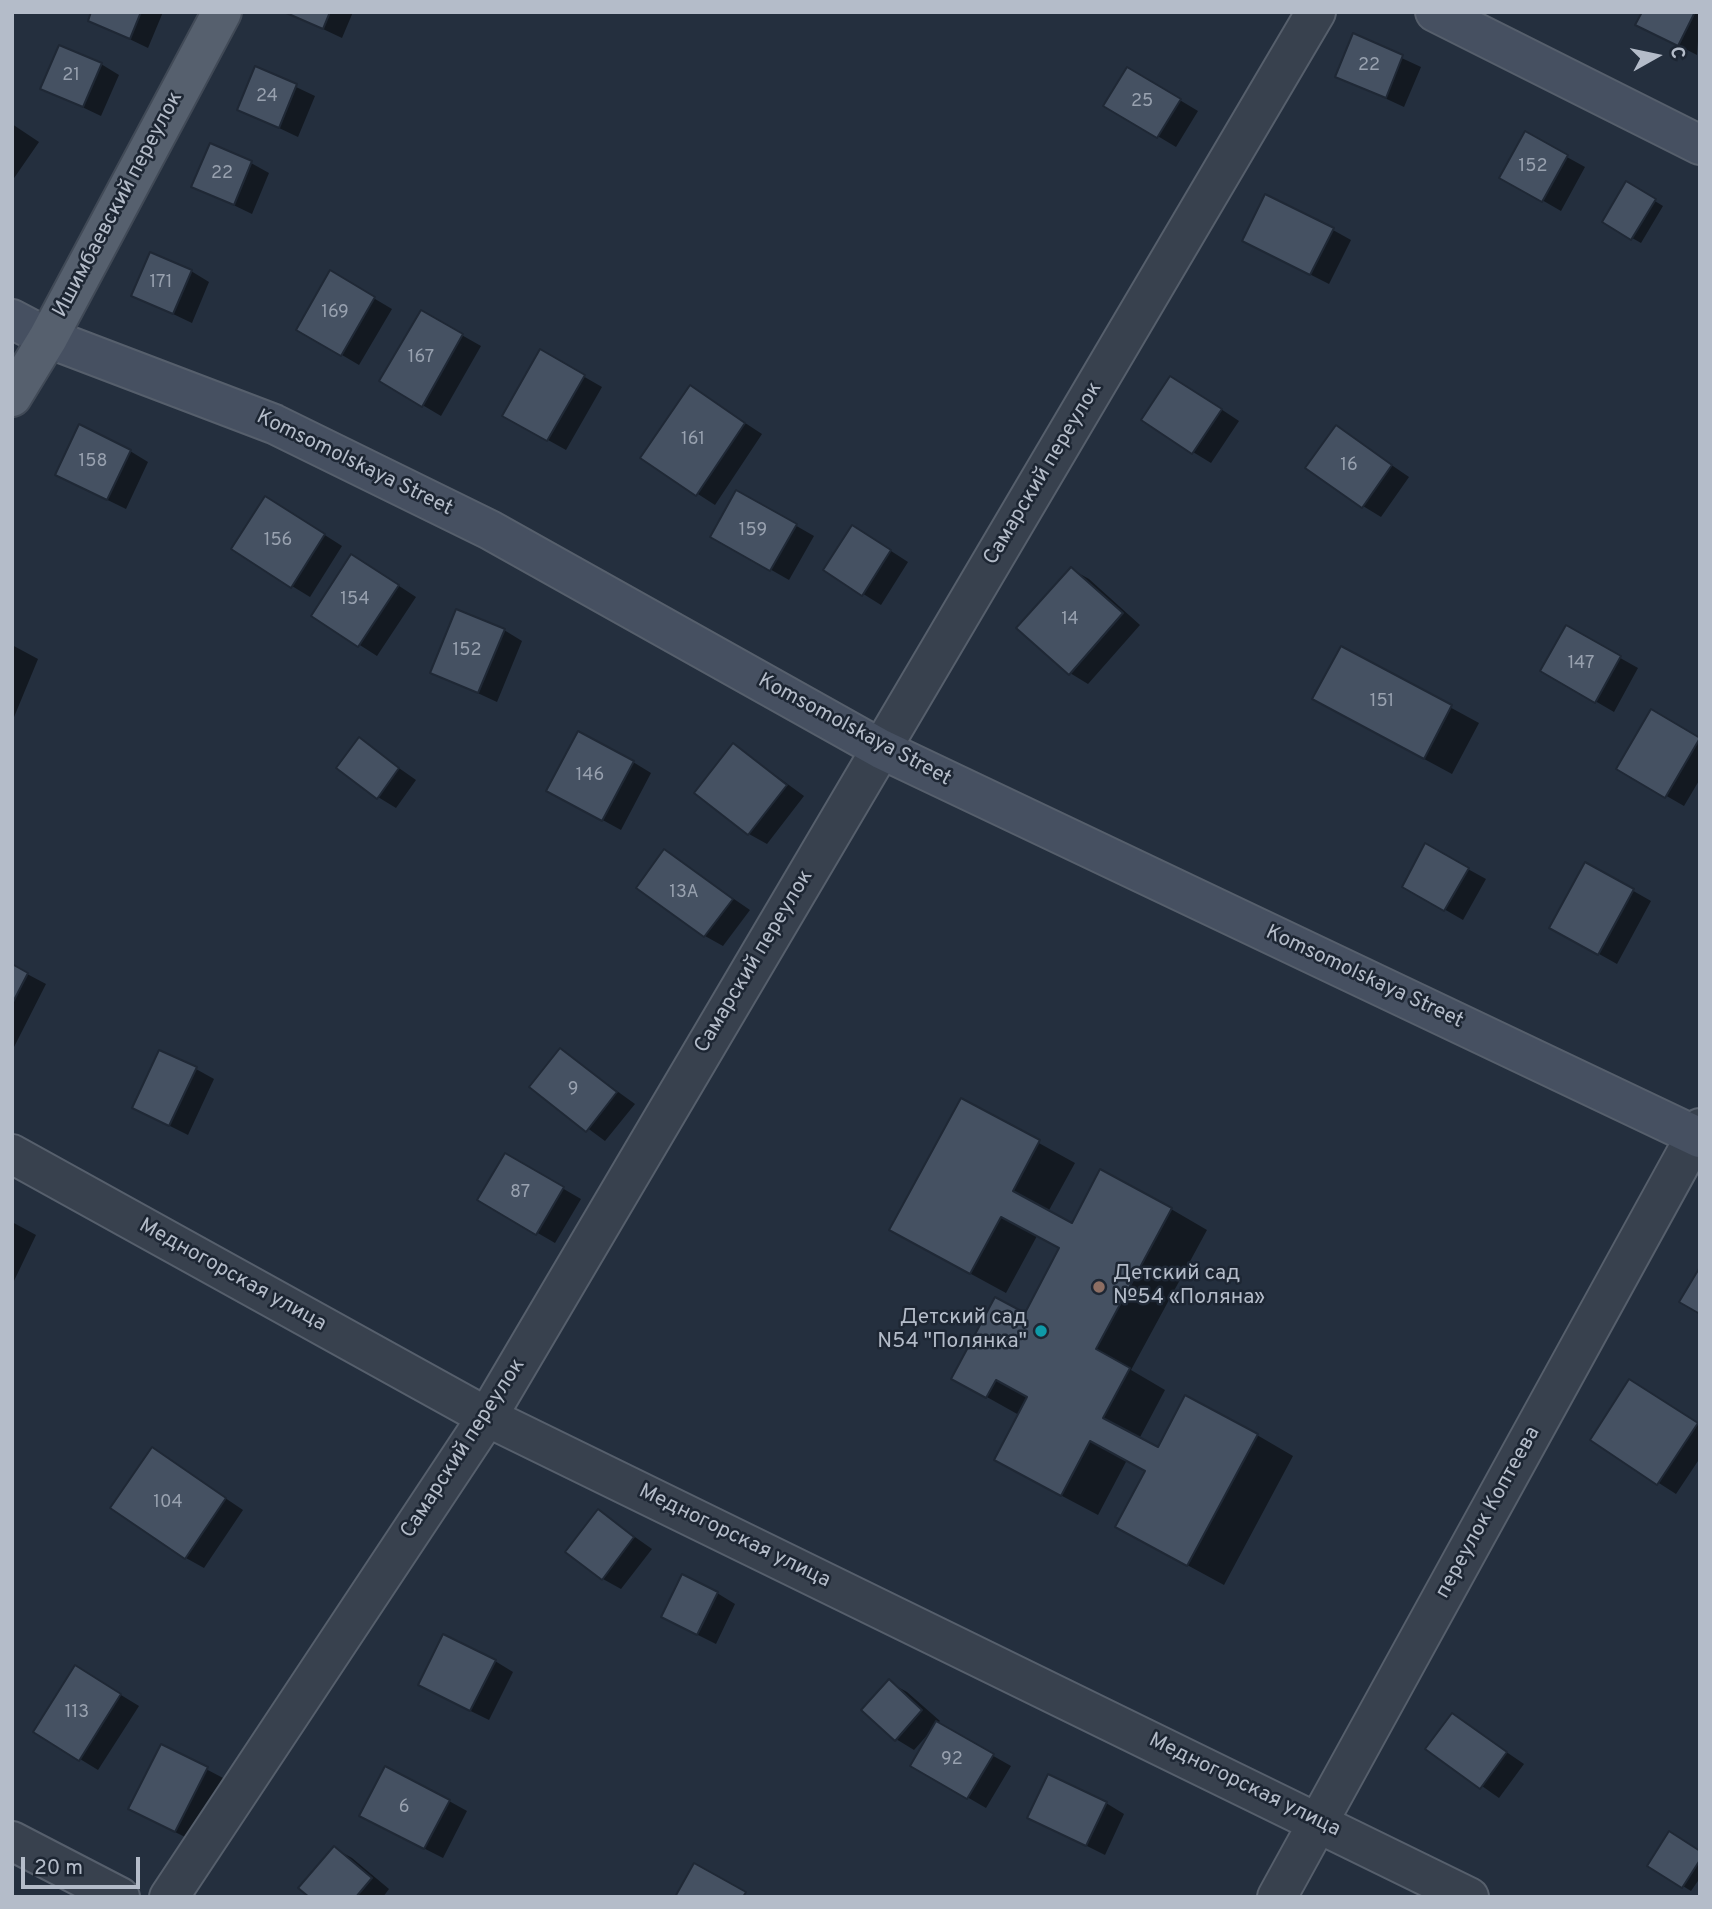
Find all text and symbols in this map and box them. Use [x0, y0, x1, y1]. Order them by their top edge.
north arrow [1621, 21, 1691, 91]
text: С [1664, 45, 1690, 61]
house number: 22 [1358, 55, 1380, 77]
house number: 21 [62, 65, 80, 87]
house number: 24 [256, 86, 278, 108]
street label: Ишимбаевский переулок [49, 88, 189, 322]
house number: 25 [1131, 91, 1153, 113]
house number: 152 [1519, 156, 1547, 178]
house number: 22 [211, 163, 233, 185]
house number: 171 [149, 272, 173, 294]
house number: 169 [321, 302, 349, 324]
house number: 167 [408, 347, 434, 369]
street label: Самарский переулок [979, 378, 1109, 570]
street label: Komsomolskaya Street [252, 405, 456, 523]
house number: 161 [681, 429, 705, 451]
house number: 158 [79, 451, 107, 473]
house number: 16 [1340, 455, 1358, 477]
house number: 159 [739, 520, 767, 542]
house number: 156 [264, 530, 292, 552]
house number: 154 [340, 589, 370, 611]
house number: 14 [1061, 609, 1079, 631]
house number: 152 [453, 640, 481, 662]
house number: 147 [1568, 653, 1594, 675]
street label: Komsomolskaya Street [753, 669, 955, 793]
house number: 151 [1370, 691, 1394, 713]
house number: 146 [576, 765, 604, 787]
street label: Самарский переулок [690, 866, 820, 1058]
house number: 13А [669, 882, 699, 904]
street label: Komsomolskaya Street [1261, 921, 1467, 1035]
house number: 9 [568, 1079, 578, 1101]
house number: 87 [510, 1182, 530, 1204]
street label: Медногорская улица [134, 1214, 330, 1338]
place label: Детский сад №54 «Поляна» [1113, 1262, 1265, 1312]
marker: Детский сад №54 «Поляна» [1091, 1279, 1107, 1295]
place label: Детский сад N54 "Полянка" [877, 1306, 1027, 1356]
marker: Детский сад N54 "Полянка" [1033, 1323, 1049, 1339]
street label: Самарский переулок [396, 1354, 532, 1544]
street label: переулок Коптеева [1431, 1423, 1547, 1603]
street label: Медногорская улица [634, 1480, 834, 1594]
house number: 104 [153, 1492, 183, 1514]
house number: 113 [65, 1702, 89, 1724]
street label: Медногорская улица [1144, 1729, 1344, 1843]
house number: 92 [941, 1749, 963, 1771]
house number: 6 [399, 1797, 409, 1819]
scale bar [24, 1842, 144, 1886]
text: 20 m [34, 1855, 83, 1882]

